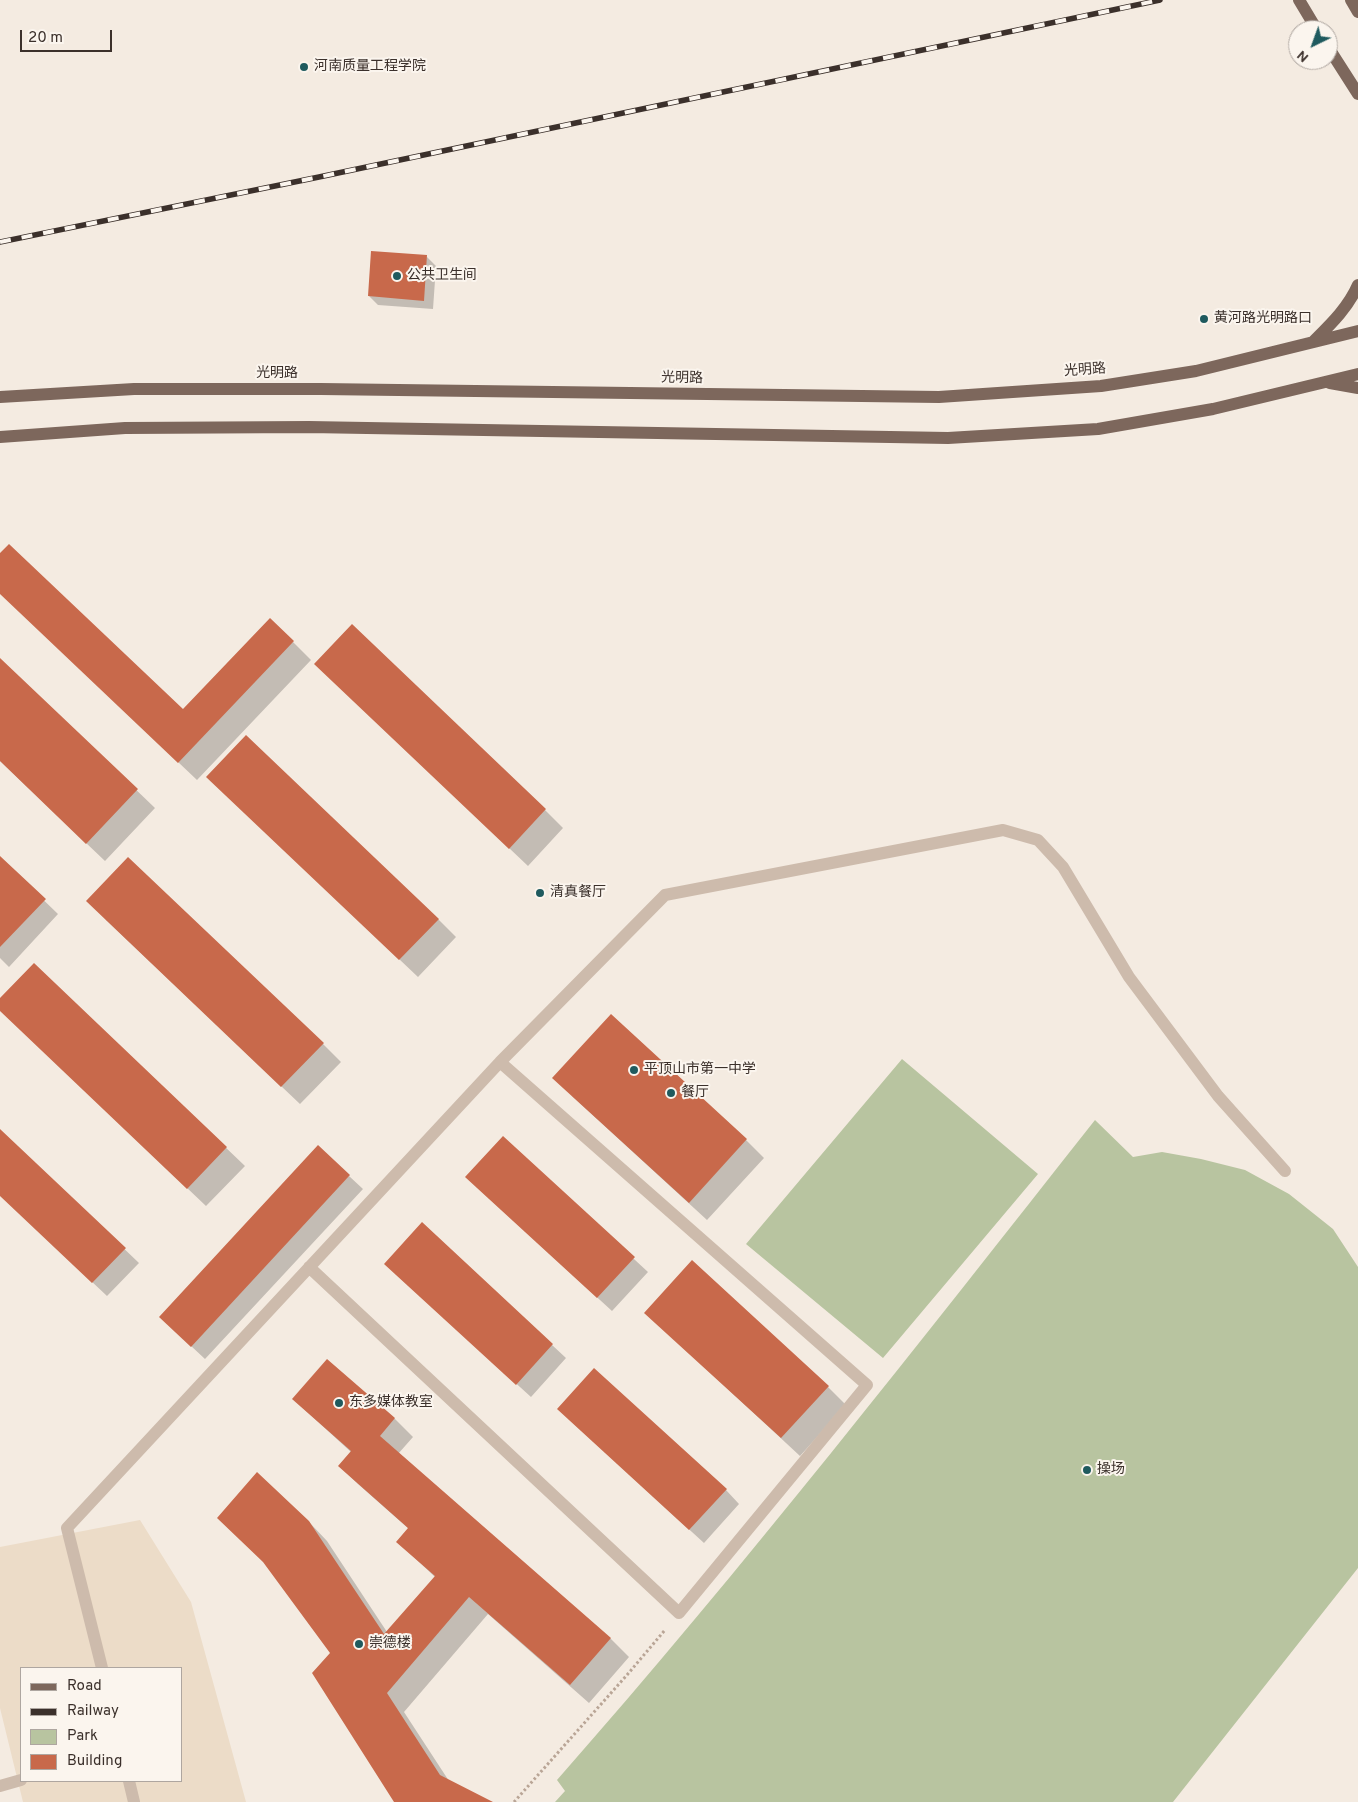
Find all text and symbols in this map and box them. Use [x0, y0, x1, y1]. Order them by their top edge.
scale bar [22, 20, 115, 52]
north arrow [1288, 20, 1338, 70]
text: 20 m [28, 29, 63, 48]
text: N [1294, 46, 1313, 65]
place label: 河南质量工程学院 [314, 59, 426, 75]
marker: 河南质量工程学院 [298, 61, 310, 73]
place label: 公共卫生间 [407, 268, 477, 284]
marker: 公共卫生间 [391, 270, 403, 282]
place label: 黄河路光明路口 [1214, 311, 1312, 327]
marker: 黄河路光明路口 [1198, 313, 1210, 325]
street label: 光明路 [1063, 361, 1107, 381]
street label: 光明路 [256, 366, 298, 382]
street label: 光明路 [661, 370, 703, 388]
place label: 清真餐厅 [550, 885, 606, 901]
marker: 清真餐厅 [534, 887, 546, 899]
place label: 平顶山市第一中学 [644, 1062, 756, 1078]
marker: 平顶山市第一中学 [628, 1064, 640, 1076]
place label: 餐厅 [681, 1085, 709, 1101]
marker: 餐厅 [665, 1087, 677, 1099]
place label: 东多媒体教室 [349, 1395, 433, 1411]
marker: 东多媒体教室 [333, 1397, 345, 1409]
place label: 操场 [1097, 1462, 1125, 1478]
marker: 操场 [1081, 1464, 1093, 1476]
place label: 崇德楼 [369, 1636, 411, 1652]
marker: 崇德楼 [353, 1638, 365, 1650]
legend [20, 1667, 182, 1782]
text: Road [67, 1677, 102, 1696]
text: Railway [67, 1702, 119, 1721]
text: Park [67, 1727, 98, 1746]
text: Building [67, 1752, 122, 1771]

